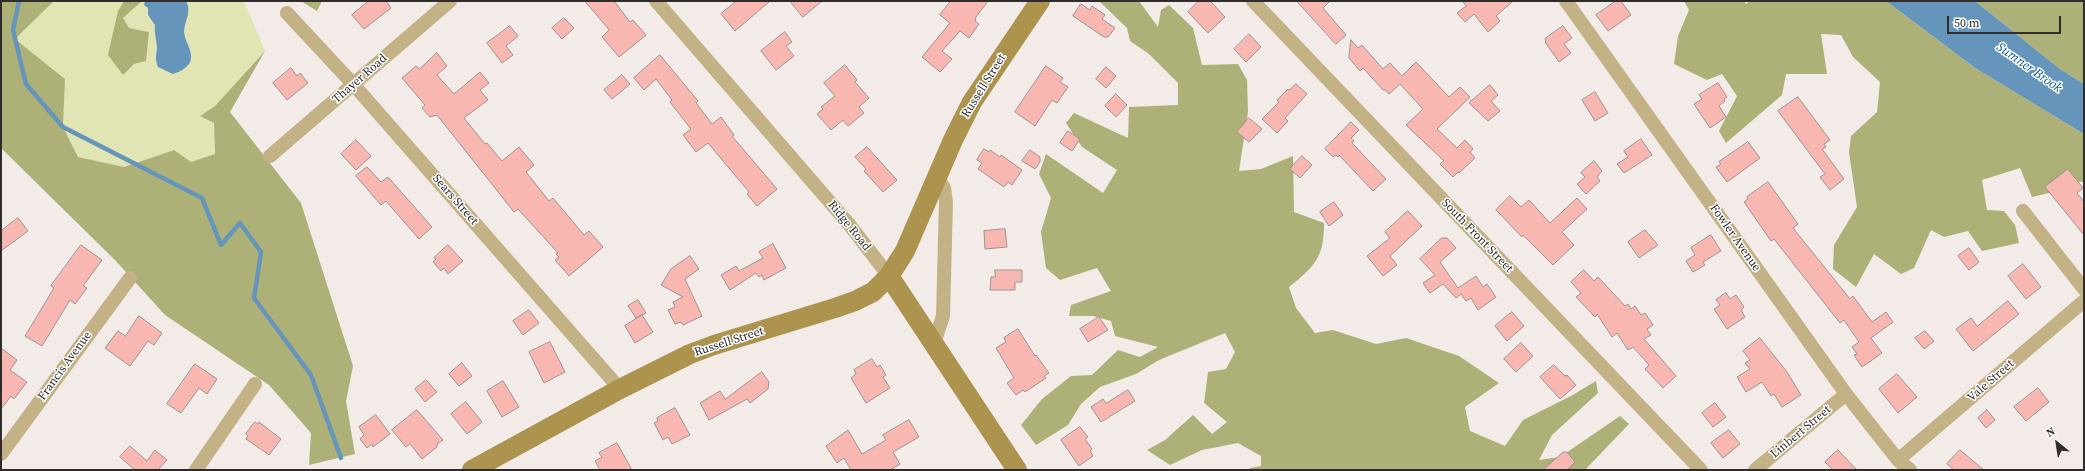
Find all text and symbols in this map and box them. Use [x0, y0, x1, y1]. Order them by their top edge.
scale bar [1949, 8, 2063, 34]
text: 50 m [1954, 15, 1980, 31]
water label: Sumner Brook [1993, 40, 2065, 96]
street label: Thayer Road [330, 51, 390, 107]
street label: Russell Street [959, 52, 1009, 120]
street label: Sears Street [429, 172, 481, 228]
street label: South Front Street [1438, 196, 1516, 276]
street label: Ridge Road [824, 198, 874, 254]
street label: Fowler Avenue [1706, 202, 1764, 274]
street label: Russell Street [693, 324, 765, 360]
street label: Francis Avenue [35, 329, 95, 403]
street label: Vale Street [1965, 357, 2017, 405]
street label: Linbert Street [1768, 403, 1834, 461]
north arrow [2037, 423, 2077, 463]
text: N [2044, 424, 2058, 441]

